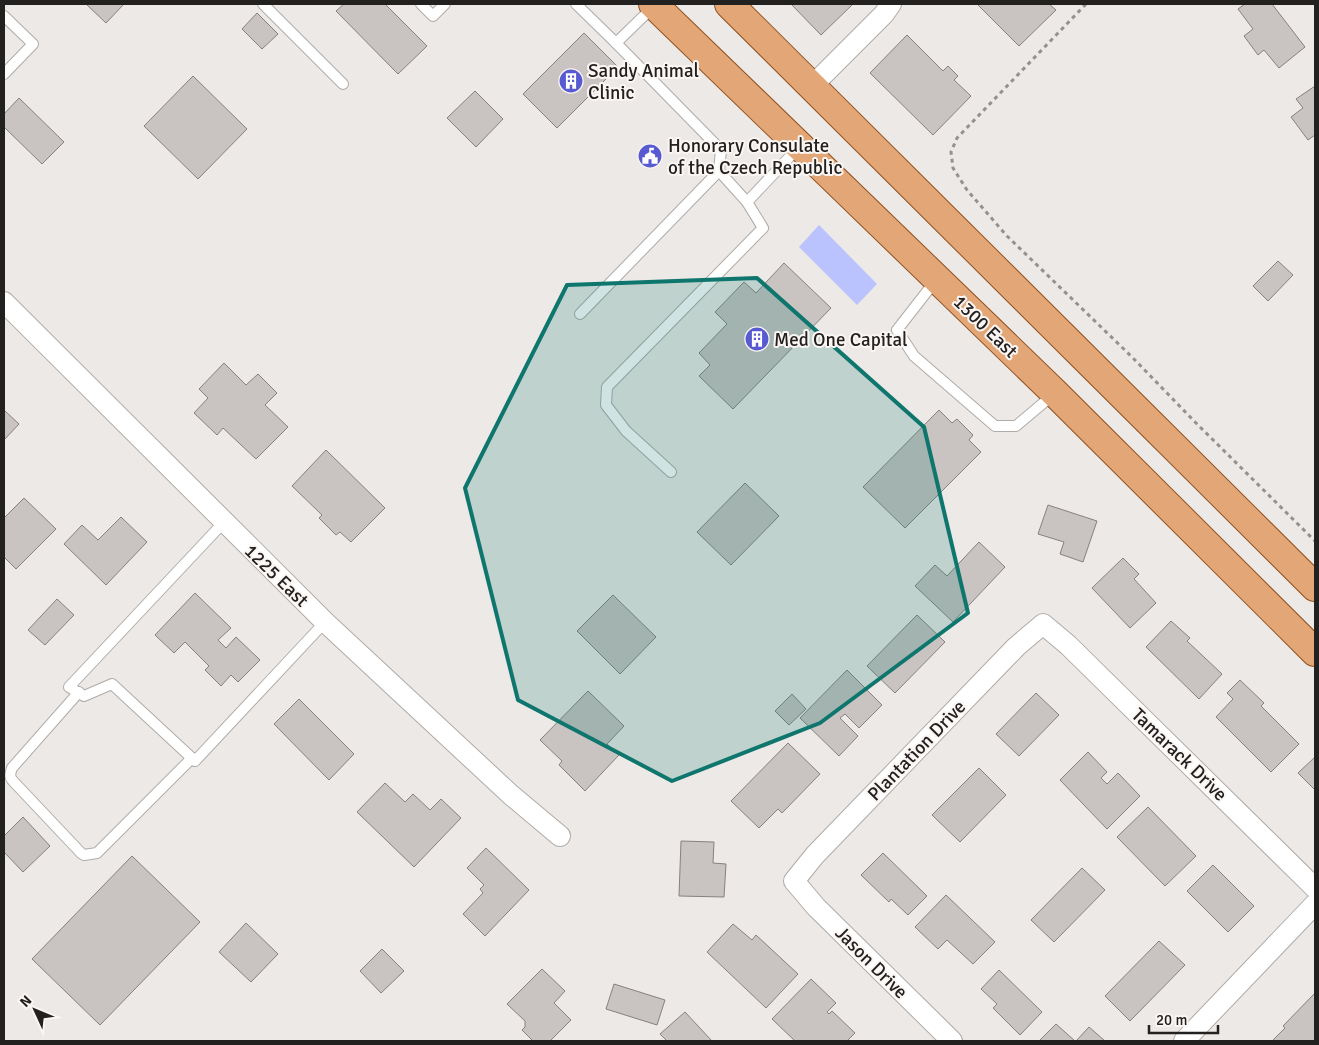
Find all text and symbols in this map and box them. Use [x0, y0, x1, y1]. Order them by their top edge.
place label: Sandy Animal Clinic [588, 59, 699, 105]
building icon: Sandy Animal Clinic [558, 68, 584, 94]
place label: Honorary Consulate of the Czech Republic [668, 134, 842, 180]
public building icon: Honorary Consulate of the Czech Republic [637, 143, 663, 169]
street label: 1300 East [948, 290, 1023, 364]
building icon: Med One Capital [744, 326, 770, 352]
place label: Med One Capital [774, 328, 908, 352]
street label: 1225 East [239, 539, 314, 613]
street label: Plantation Drive [862, 695, 971, 806]
street label: Tamarack Drive [1126, 703, 1232, 806]
street label: Jason Drive [830, 921, 913, 1004]
north arrow [10, 985, 60, 1035]
text: N [17, 992, 36, 1011]
scale bar [1149, 1002, 1218, 1034]
text: 20 m [1156, 1011, 1187, 1029]

